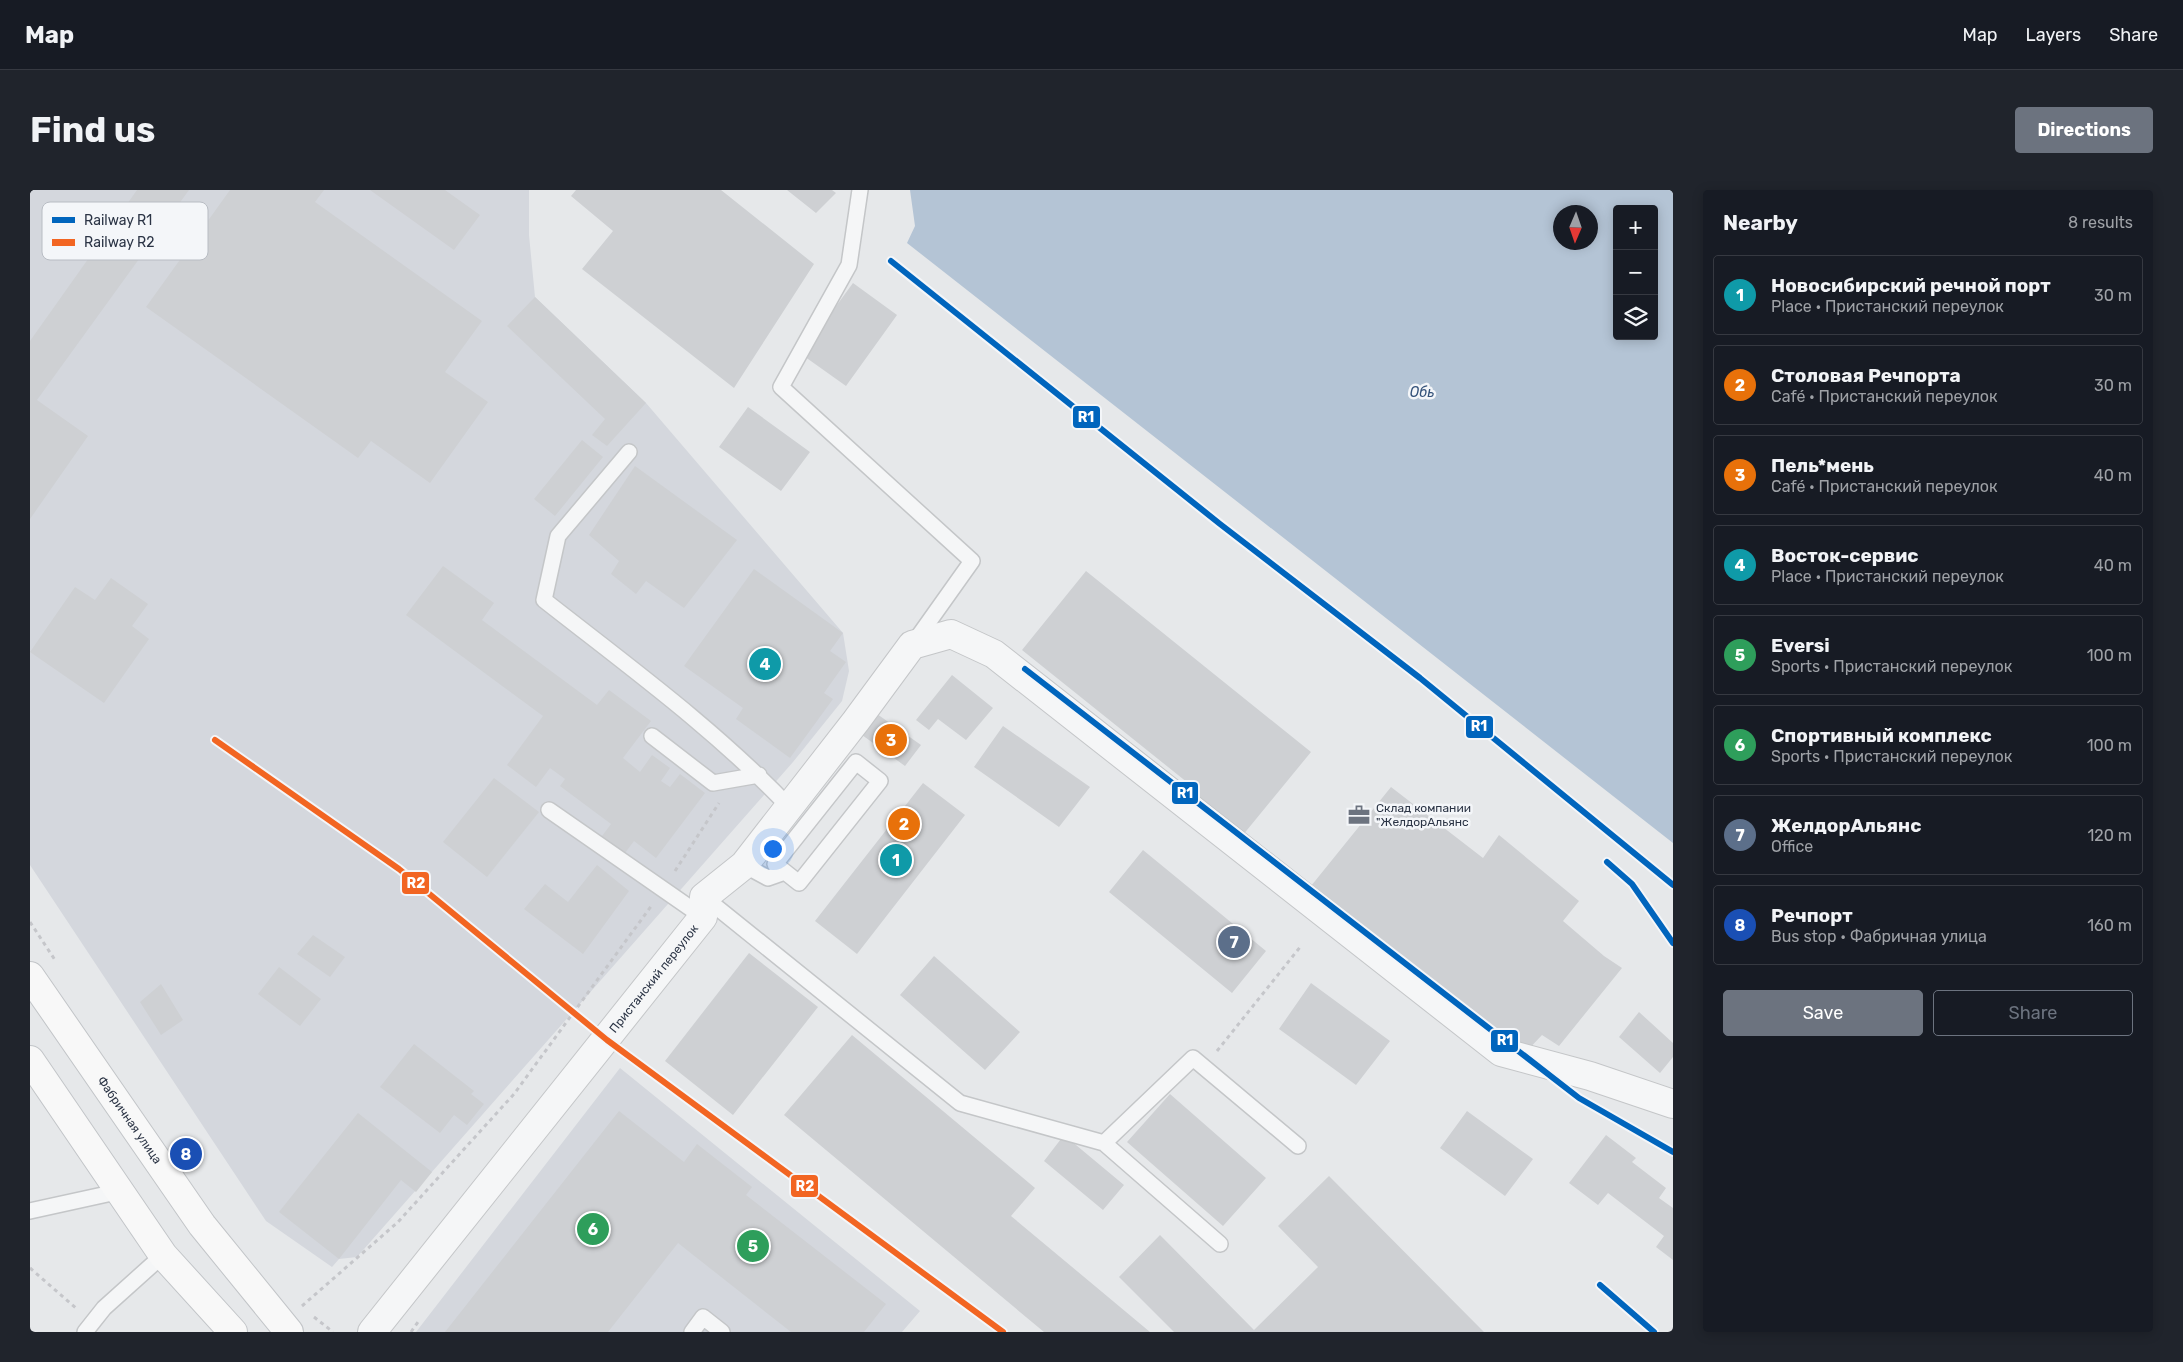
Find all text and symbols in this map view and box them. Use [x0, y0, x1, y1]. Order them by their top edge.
text: Map [25, 21, 74, 49]
text: Map [1963, 24, 1998, 46]
text: Layers [2026, 24, 2081, 46]
text: Share [2109, 24, 2158, 46]
button: Directions [2015, 107, 2153, 153]
text: Find us [30, 109, 155, 151]
legend [42, 202, 208, 260]
north arrow [1553, 205, 1598, 250]
map controls [1613, 205, 1658, 340]
button: + [1613, 205, 1658, 250]
text: Nearby [1723, 210, 1798, 235]
text: Railway R1 [84, 212, 152, 229]
text: 8 results [2068, 213, 2133, 232]
text: Railway R2 [84, 234, 154, 251]
button: − [1613, 250, 1658, 295]
text: Новосибирский речной порт [1771, 274, 2051, 297]
text: 1 [1736, 286, 1744, 305]
text: 30 m [2094, 286, 2132, 305]
button: layers [1613, 295, 1658, 340]
text: Place · Пристанский переулок [1771, 297, 2004, 316]
text: Столовая Речпорта [1771, 364, 1961, 387]
text: 2 [1735, 376, 1745, 395]
text: 30 m [2094, 376, 2132, 395]
water label: Обь [1410, 384, 1434, 401]
text: Café · Пристанский переулок [1771, 387, 1998, 406]
line badge: R1 [1072, 405, 1101, 429]
text: R1 [1078, 409, 1094, 426]
text: Пель*мень [1771, 454, 1874, 477]
text: 3 [1735, 466, 1745, 485]
text: 40 m [2094, 466, 2132, 485]
text: Café · Пристанский переулок [1771, 477, 1998, 496]
text: Восток-сервис [1771, 544, 1919, 567]
text: 4 [1735, 556, 1745, 575]
text: 40 m [2094, 556, 2132, 575]
text: Place · Пристанский переулок [1771, 567, 2004, 586]
text: Eversi [1771, 634, 1830, 657]
pin: 4 [749, 645, 781, 683]
text: 5 [1735, 646, 1745, 665]
text: 100 m [2087, 646, 2132, 665]
text: Sports · Пристанский переулок [1771, 657, 2012, 676]
line badge: R1 [1465, 715, 1494, 739]
text: R1 [1471, 718, 1487, 735]
pin: 3 [875, 721, 907, 759]
text: Спортивный комплекс [1771, 724, 1992, 747]
text: 6 [1735, 736, 1745, 755]
text: 100 m [2087, 736, 2132, 755]
text: Sports · Пристанский переулок [1771, 747, 2012, 766]
line badge: R1 [1171, 781, 1199, 805]
text: R1 [1177, 785, 1193, 802]
place label: Склад компании "ЖелдорАльянс [1376, 801, 1471, 829]
office icon: Склад компании "ЖелдорАльянс [1346, 802, 1372, 828]
pin: 2 [888, 805, 920, 843]
text: ЖелдорАльянс [1771, 814, 1921, 837]
text: 7 [1735, 826, 1745, 845]
text: 120 m [2087, 826, 2132, 845]
your location [760, 836, 786, 862]
text: Office [1771, 837, 1813, 856]
pin: 1 [880, 841, 912, 879]
line badge: R2 [401, 871, 430, 895]
text: R2 [407, 875, 425, 892]
text: Речпорт [1771, 904, 1853, 927]
text: 8 [1735, 916, 1745, 935]
text: 160 m [2087, 916, 2132, 935]
street label: Пристанский переулок [606, 921, 702, 1036]
pin: 7 [1218, 923, 1250, 961]
text: Bus stop · Фабричная улица [1771, 927, 1987, 946]
button: Save [1723, 990, 1923, 1036]
button: Share [1933, 990, 2133, 1036]
line badge: R1 [1490, 1029, 1519, 1053]
text: R1 [1497, 1032, 1513, 1049]
street label: Фабричная улица [94, 1074, 164, 1166]
pin: 8 [170, 1135, 202, 1173]
line badge: R2 [790, 1174, 819, 1198]
text: R2 [796, 1178, 814, 1195]
pin: 6 [577, 1210, 609, 1248]
pin: 5 [737, 1227, 769, 1265]

